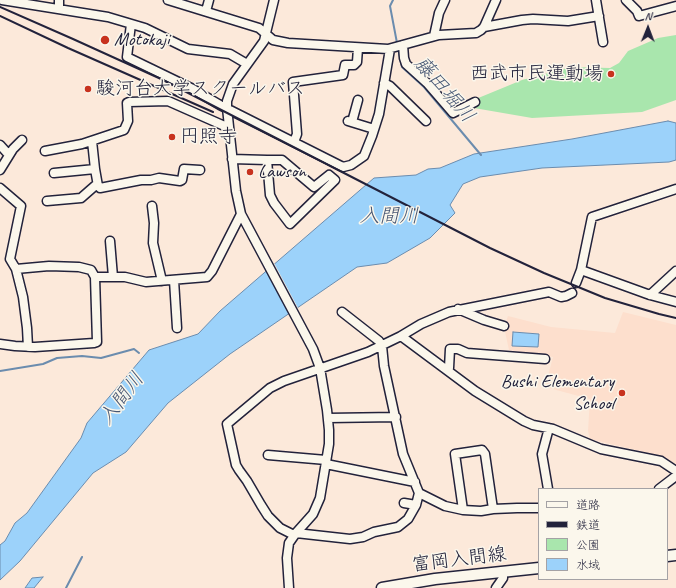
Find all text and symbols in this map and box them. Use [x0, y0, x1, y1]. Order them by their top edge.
north arrow [628, 8, 668, 48]
text: N [645, 9, 652, 23]
place label: Motokaji [114, 29, 170, 51]
marker: Motokaji [99, 34, 111, 46]
water label: 藤田堀川 [409, 52, 479, 128]
place label: 西武市民運動場 [470, 63, 603, 85]
marker: 西武市民運動場 [606, 69, 616, 79]
place label: 駿河台大学スクールバス [96, 78, 305, 100]
marker: 駿河台大学スクールバス [83, 84, 93, 94]
place label: 円照寺 [180, 126, 237, 148]
marker: 円照寺 [167, 132, 177, 142]
place label: Lawson [258, 161, 306, 183]
marker: Lawson [245, 167, 255, 177]
water label: 入間川 [359, 205, 419, 229]
water label: 入間川 [94, 368, 150, 430]
place label: Bushi Elementary School [501, 371, 614, 415]
marker: Bushi Elementary School [617, 388, 627, 398]
legend [538, 488, 668, 580]
text: 道路 [576, 497, 600, 513]
text: 鉄道 [576, 517, 600, 533]
text: 公園 [576, 537, 600, 553]
street label: 富岡入間線 [410, 543, 508, 577]
text: 水域 [576, 557, 600, 573]

